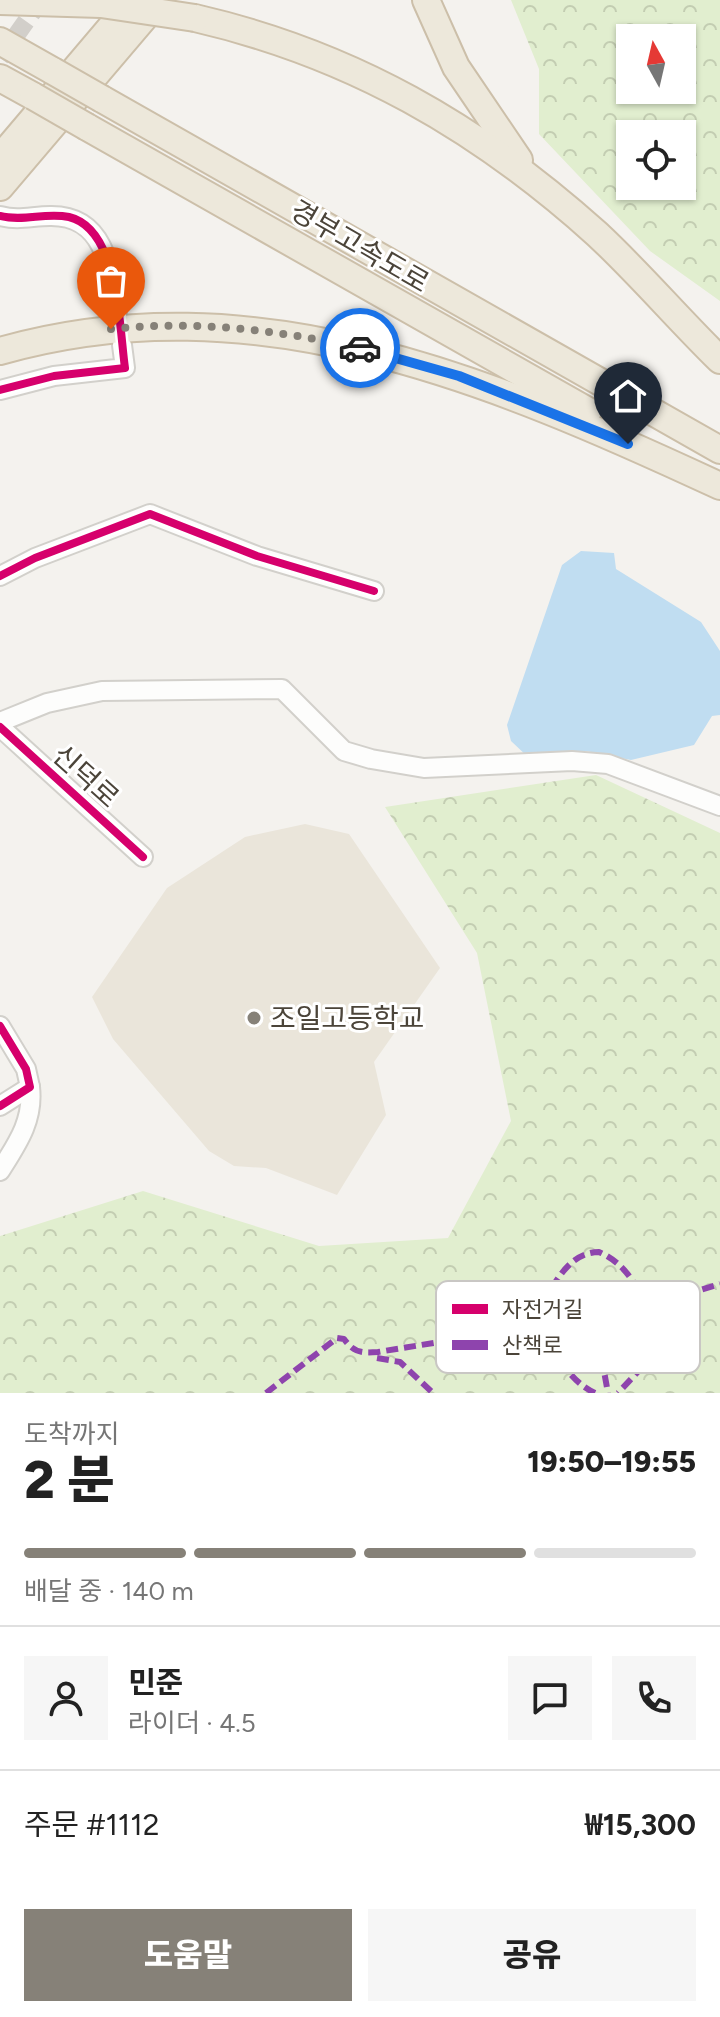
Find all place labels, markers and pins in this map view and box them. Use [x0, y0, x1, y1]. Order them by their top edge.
pin [77, 247, 145, 329]
pin [594, 362, 662, 444]
place label: 조일고등학교 [270, 1001, 425, 1035]
marker: 조일고등학교 [245, 1009, 263, 1027]

